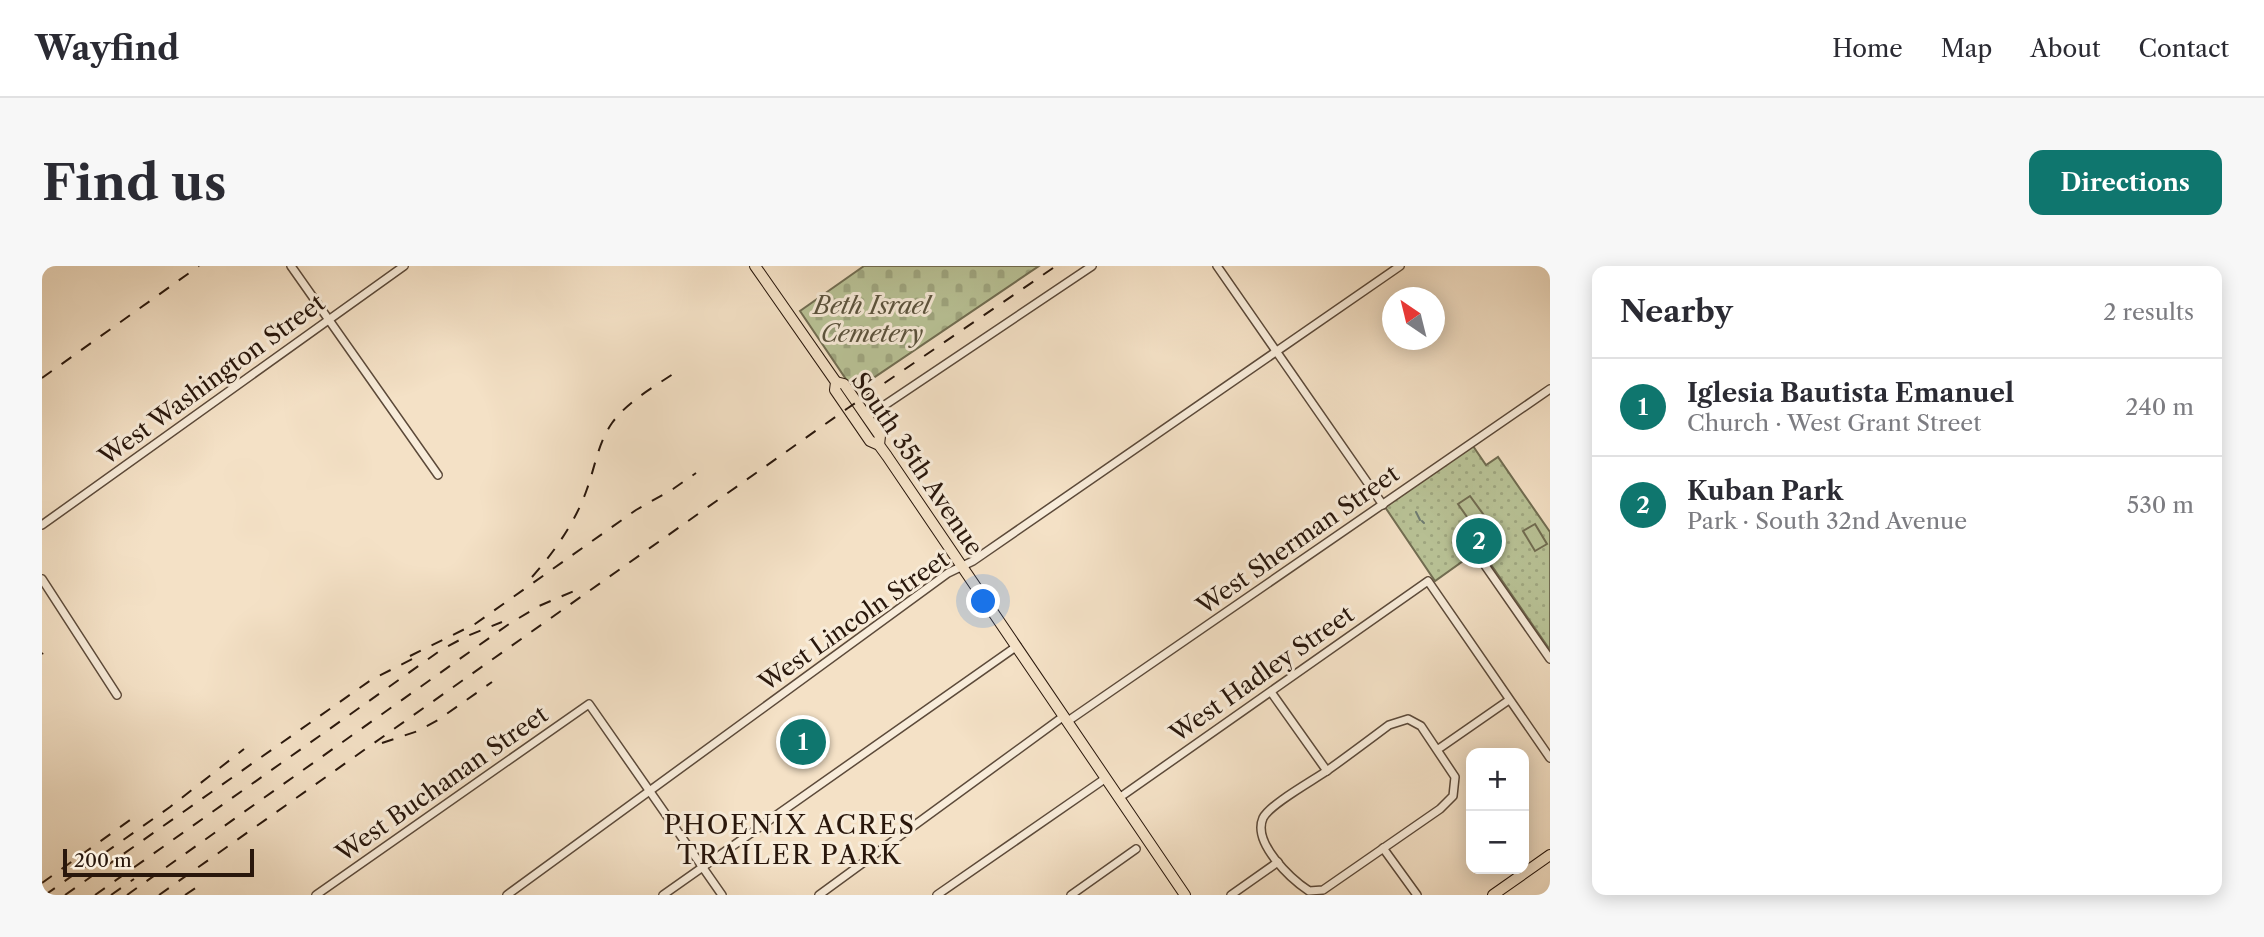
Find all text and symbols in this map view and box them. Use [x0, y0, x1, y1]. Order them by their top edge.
text: Wayfind [35, 28, 179, 69]
text: Home [1832, 34, 1903, 63]
text: Map [1941, 34, 1992, 63]
text: About [2030, 34, 2101, 63]
text: Contact [2139, 34, 2229, 63]
button: Directions [2029, 150, 2222, 215]
text: Find us [42, 152, 226, 213]
north arrow [1382, 287, 1445, 350]
street label: West Washington Street [92, 288, 331, 472]
park label: Beth Israel Cemetery [811, 291, 933, 348]
text: Nearby [1620, 293, 1733, 330]
text: 2 results [2103, 298, 2194, 326]
street label: South 35th Avenue [845, 367, 989, 561]
text: Iglesia Bautista Emanuel [1687, 377, 2014, 409]
text: 1 [1638, 393, 1648, 421]
text: 240 m [2125, 393, 2194, 421]
text: Church · West Grant Street [1687, 409, 1981, 437]
street label: West Sherman Street [1190, 459, 1405, 621]
text: Kuban Park [1687, 475, 1843, 507]
text: 2 [1636, 491, 1650, 519]
text: 530 m [2127, 491, 2194, 519]
text: Park · South 32nd Avenue [1687, 507, 1967, 535]
pin: 2 [1456, 515, 1502, 567]
street label: West Lincoln Street [752, 544, 955, 698]
your location [966, 584, 1000, 618]
street label: West Hadley Street [1163, 599, 1360, 748]
street label: West Buchanan Street [329, 699, 554, 868]
pin: 1 [780, 716, 826, 768]
map controls [1466, 748, 1529, 874]
button: + [1466, 748, 1529, 811]
district label: PHOENIX ACRES TRAILER PARK [664, 809, 916, 871]
button: − [1466, 811, 1529, 874]
scale bar [63, 846, 254, 878]
text: 200 m [74, 849, 132, 872]

